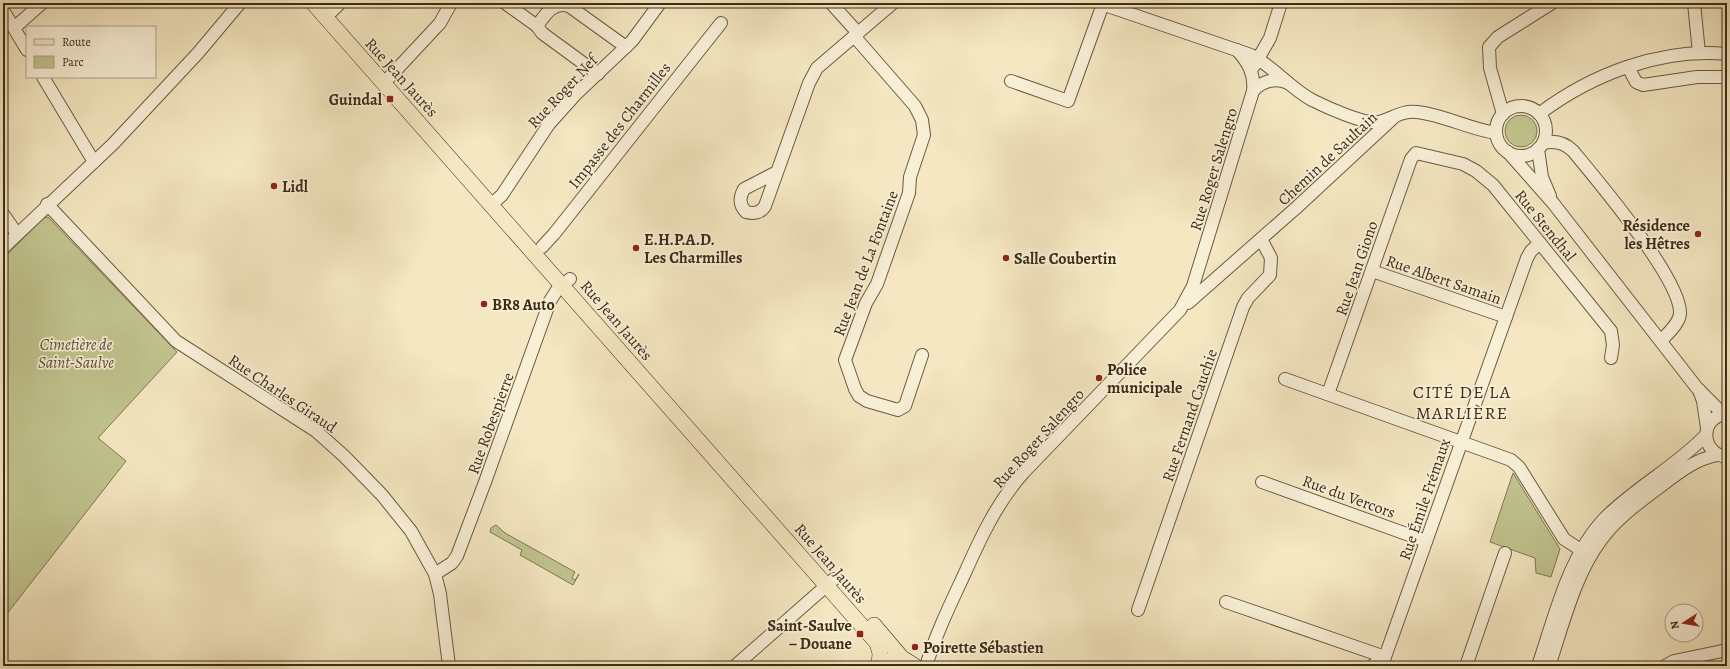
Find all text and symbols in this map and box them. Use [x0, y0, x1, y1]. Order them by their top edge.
legend [26, 26, 156, 78]
street label: Rue Jean Jaurès [360, 33, 443, 122]
text: Route [62, 34, 91, 50]
street label: Rue Roger Nef [523, 48, 605, 133]
text: Parc [62, 54, 84, 70]
street label: Impasse des Charmilles [563, 58, 676, 193]
place label: Guindal [329, 89, 383, 111]
marker: Guindal [385, 94, 395, 104]
street label: Rue Roger Salengro [1185, 105, 1243, 233]
street label: Chemin de Saultain [1273, 107, 1382, 211]
place label: Lidl [282, 176, 309, 198]
marker: Lidl [269, 181, 279, 191]
street label: Rue Stendhal [1509, 185, 1581, 266]
street label: Rue Jean de La Fontaine [828, 187, 904, 339]
place label: Résidence les Hêtres [1623, 215, 1690, 255]
street label: Rue Jean Giono [1330, 218, 1383, 319]
place label: E.H.P.A.D. Les Charmilles [644, 229, 743, 269]
marker: Résidence les Hêtres [1693, 229, 1703, 239]
marker: E.H.P.A.D. Les Charmilles [631, 243, 641, 253]
place label: Salle Coubertin [1014, 248, 1116, 270]
street label: Rue Albert Samain [1383, 250, 1505, 310]
marker: Salle Coubertin [1001, 253, 1011, 263]
street label: Rue Jean Jaurès [575, 276, 657, 366]
place label: BR8 Auto [492, 294, 555, 316]
marker: BR8 Auto [479, 299, 489, 309]
park label: Cimetière de Saint-Saulve [38, 334, 114, 374]
street label: Rue Fernand Cauchie [1157, 346, 1223, 485]
street label: Rue Charles Giraud [224, 349, 341, 439]
place label: Police municipale [1107, 359, 1182, 399]
street label: Rue Robespierre [462, 369, 520, 477]
marker: Police municipale [1094, 373, 1104, 383]
district label: CITÉ DE LA MARLIÈRE [1413, 380, 1511, 425]
street label: Rue Roger Salengro [988, 384, 1090, 493]
street label: Rue Émile Frémaux [1394, 435, 1456, 563]
street label: Rue du Vercors [1299, 470, 1398, 524]
street label: Rue Jean Jaurès [789, 519, 871, 609]
north arrow [1664, 603, 1704, 643]
place label: Saint-Saulve – Douane [768, 615, 852, 655]
text: N [1667, 619, 1683, 630]
marker: Saint-Saulve – Douane [855, 629, 865, 639]
place label: Poirette Sébastien [923, 637, 1044, 659]
marker: Poirette Sébastien [910, 642, 920, 652]

